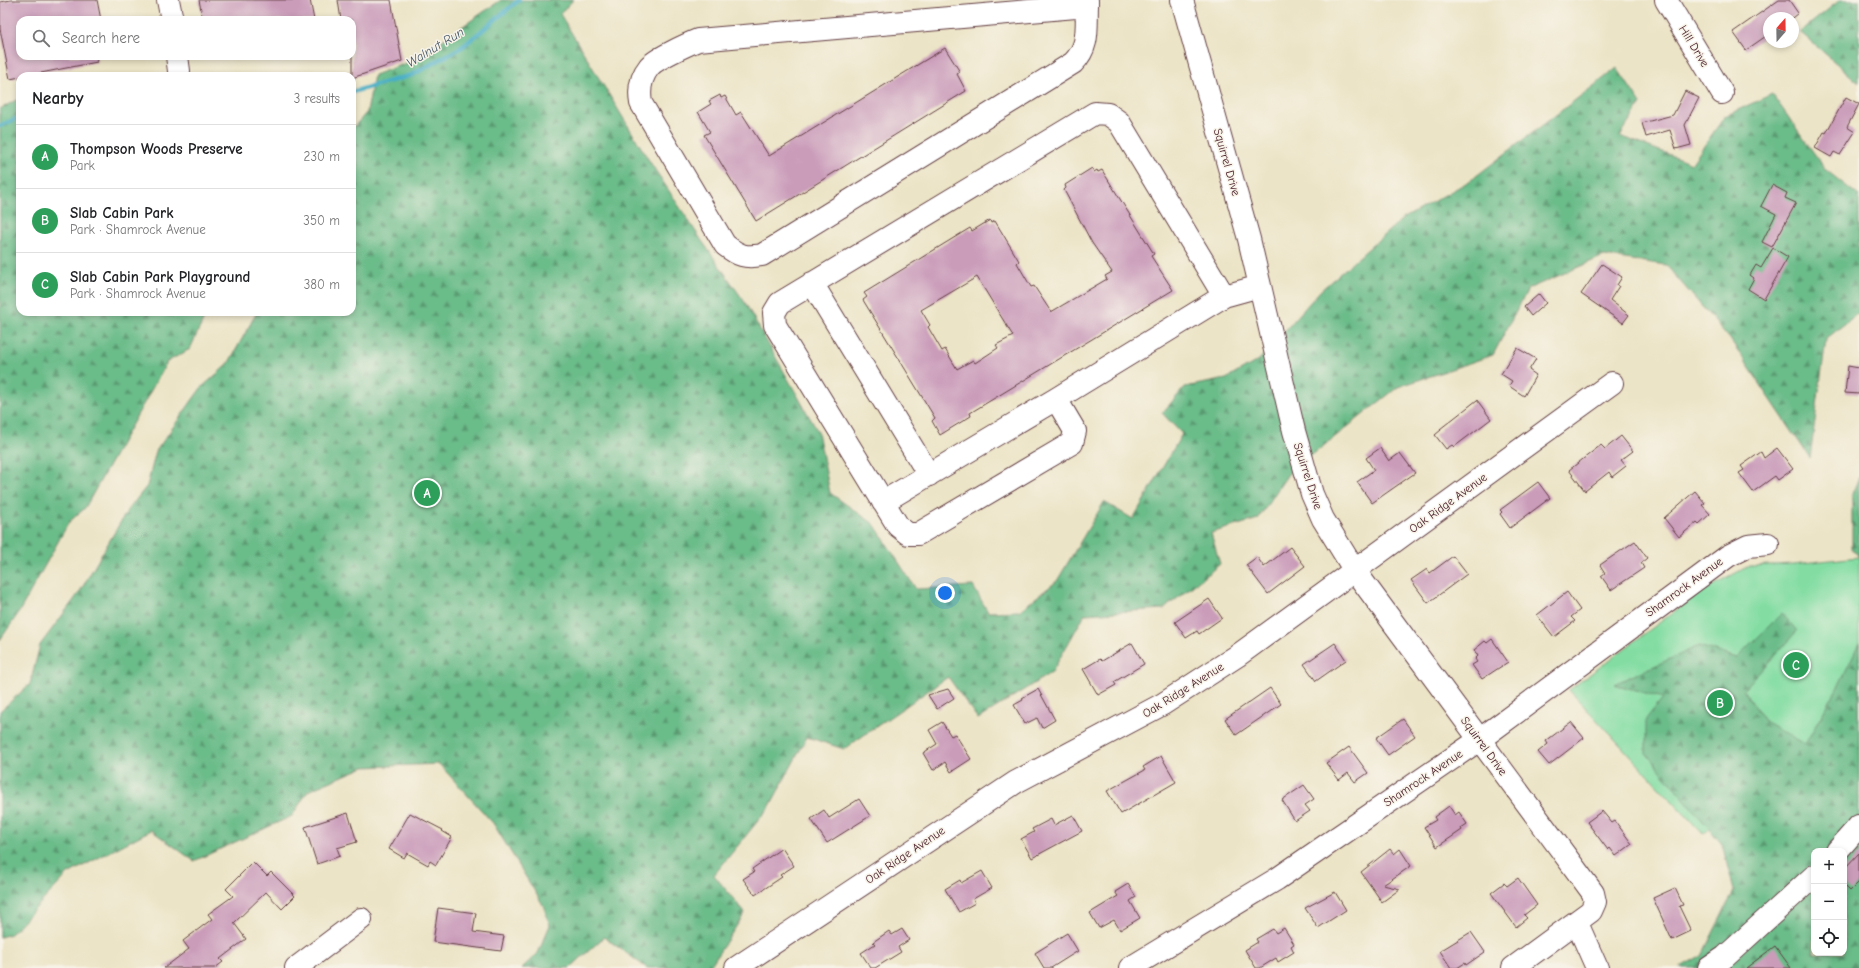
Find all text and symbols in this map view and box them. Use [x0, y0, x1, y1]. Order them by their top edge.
north arrow [1763, 12, 1799, 48]
search box [16, 16, 356, 60]
street label: Hill Drive [1676, 22, 1712, 70]
water label: Walnut Run [403, 24, 467, 70]
icon: search [30, 27, 52, 49]
text: Search here [62, 29, 140, 47]
text: Nearby [32, 89, 83, 108]
text: 3 results [294, 91, 340, 106]
street label: Squirrel Drive [1211, 127, 1243, 197]
text: Thompson Woods Preserve [70, 140, 243, 158]
text: A [41, 149, 49, 164]
text: 230 m [304, 149, 340, 164]
text: Park [70, 158, 95, 173]
text: Slab Cabin Park [70, 204, 173, 222]
text: B [41, 213, 49, 228]
text: 350 m [303, 213, 340, 228]
text: Park · Shamrock Avenue [70, 222, 206, 237]
text: Slab Cabin Park Playground [70, 268, 250, 286]
text: C [41, 277, 49, 292]
text: 380 m [304, 277, 340, 292]
text: Park · Shamrock Avenue [70, 286, 206, 301]
street label: Squirrel Drive [1291, 441, 1325, 511]
street label: Oak Ridge Avenue [1406, 470, 1490, 536]
pin: A [414, 478, 440, 508]
street label: Shamrock Avenue [1643, 554, 1725, 620]
your location [935, 583, 955, 603]
pin: C [1783, 650, 1809, 680]
street label: Oak Ridge Avenue [1140, 659, 1226, 721]
pin: B [1707, 688, 1733, 718]
street label: Squirrel Drive [1458, 714, 1510, 778]
street label: Shamrock Avenue [1381, 746, 1465, 810]
street label: Oak Ridge Avenue [863, 823, 947, 887]
map controls [1811, 848, 1847, 956]
button: + [1811, 848, 1847, 884]
button: − [1811, 884, 1847, 920]
button: locate [1811, 920, 1847, 956]

